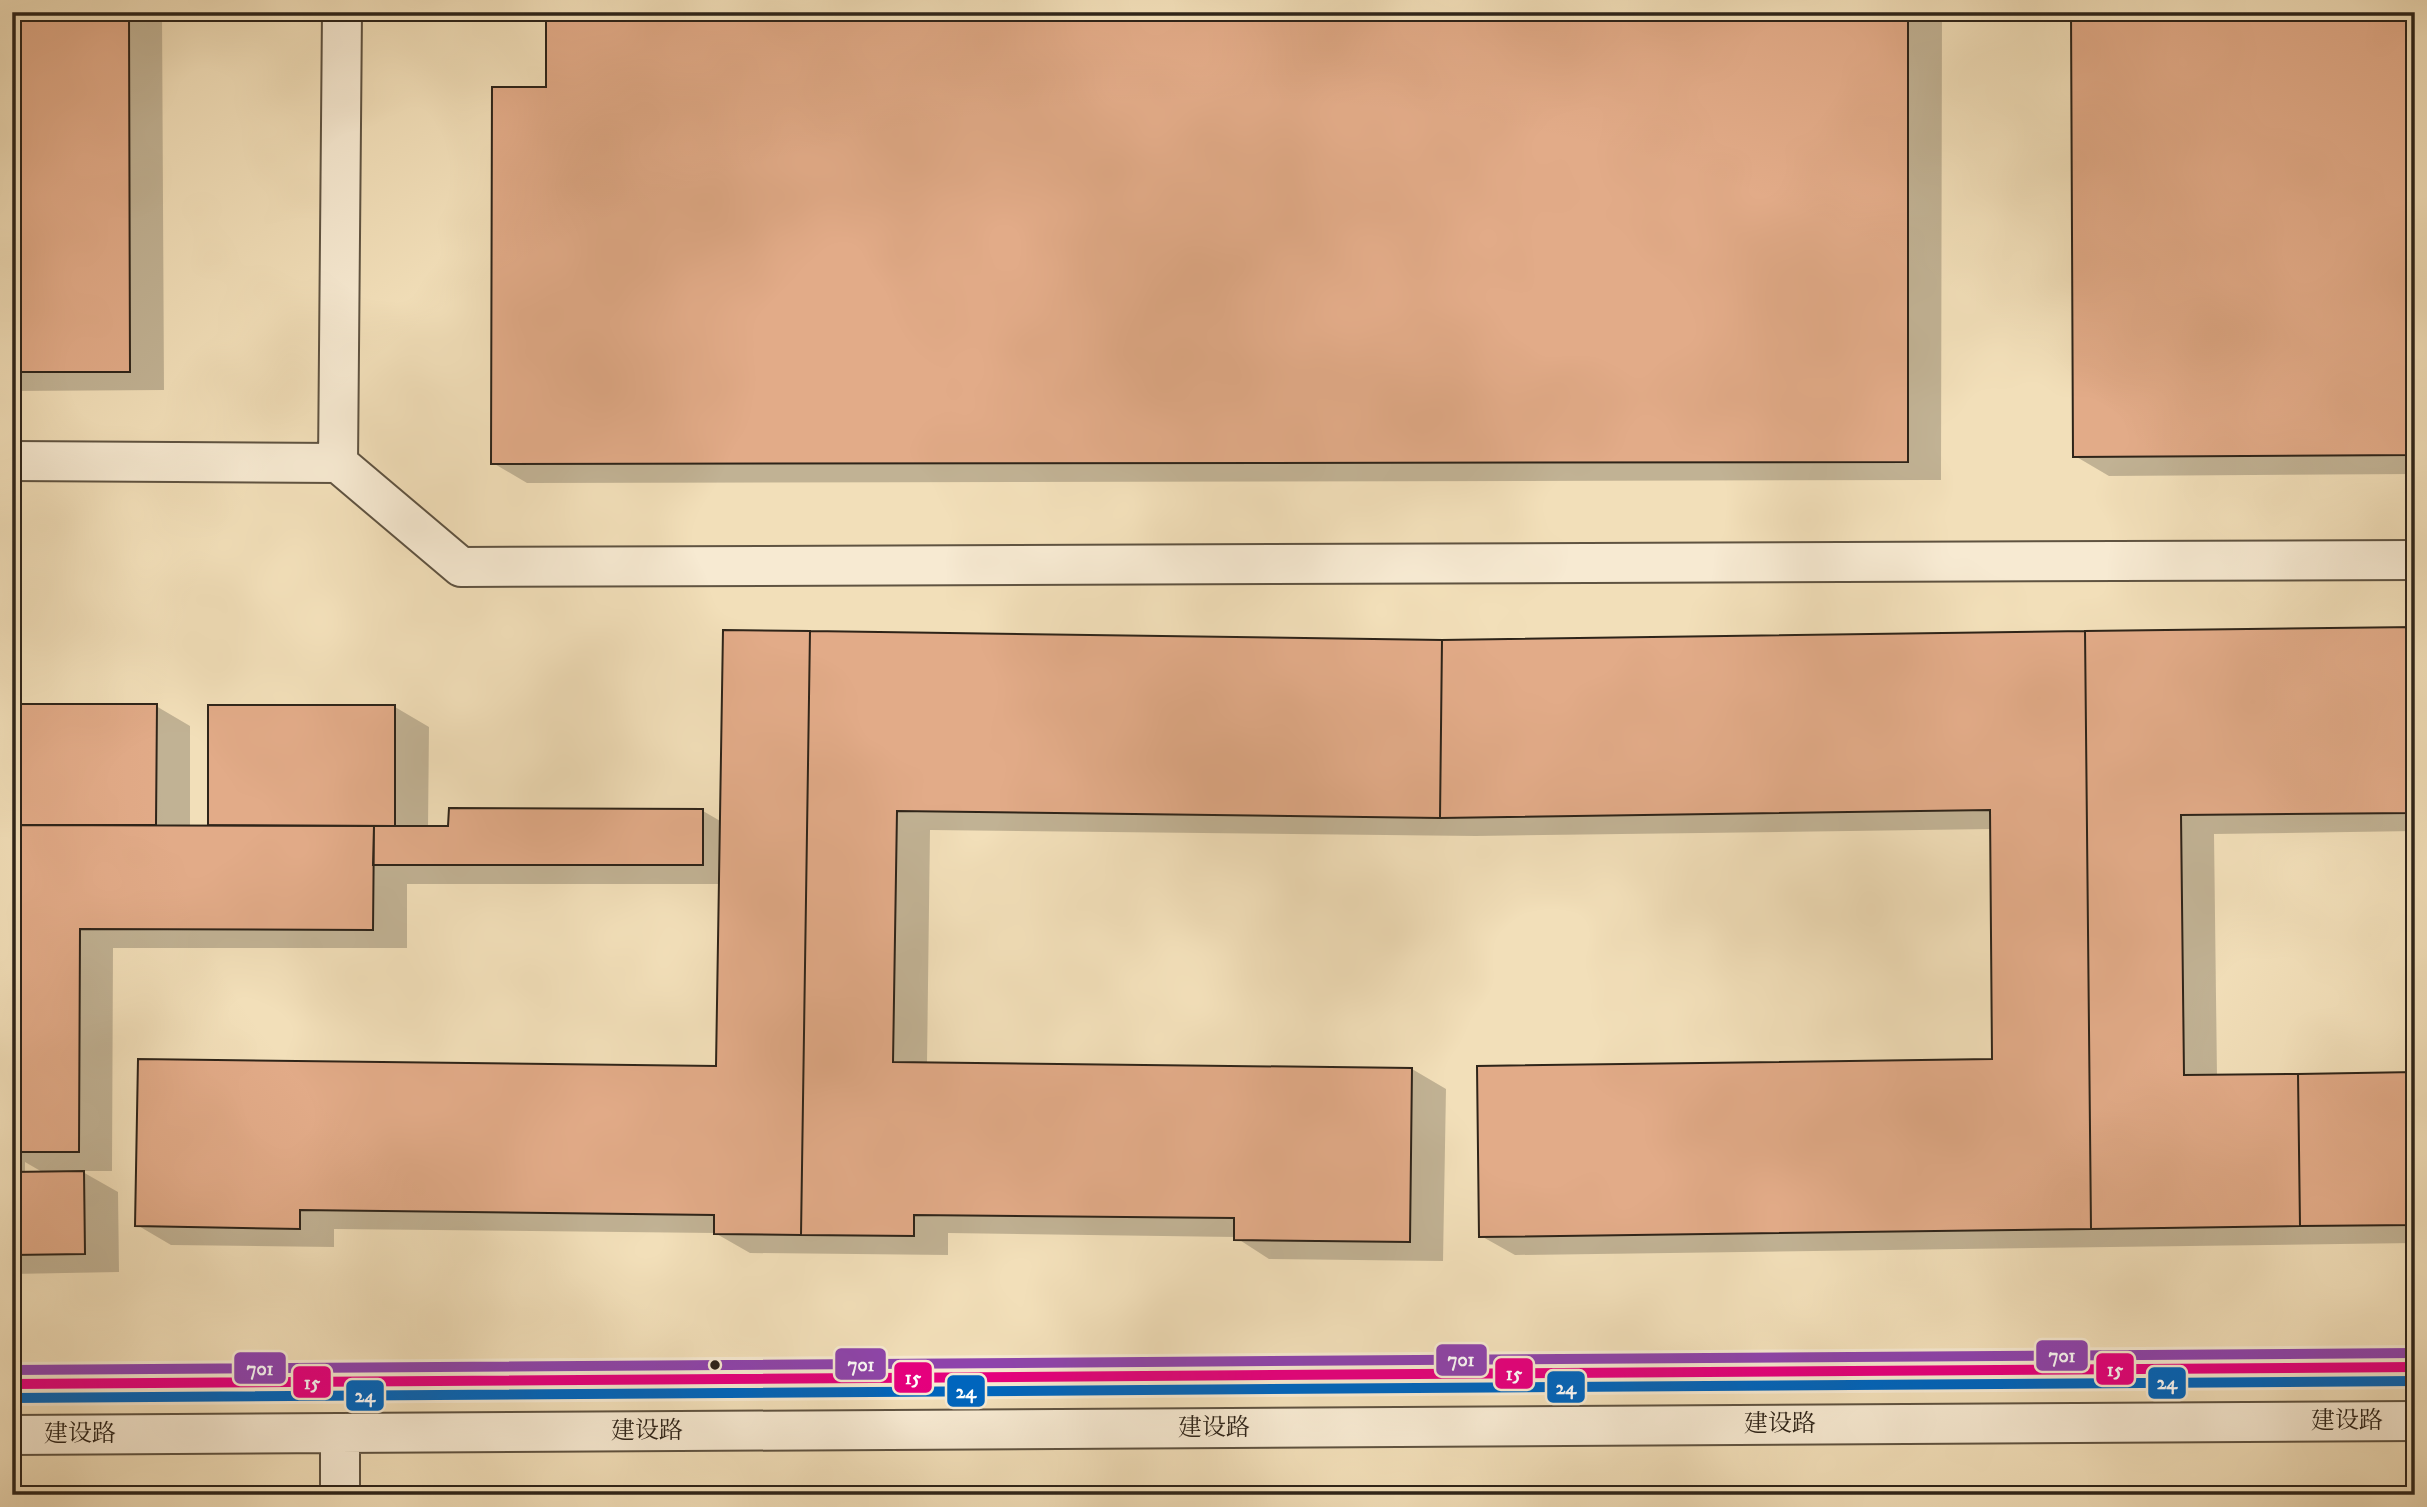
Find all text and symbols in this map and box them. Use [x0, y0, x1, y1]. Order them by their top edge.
line badge: 701 [2035, 1339, 2089, 1372]
line badge: 701 [1435, 1343, 1488, 1377]
text: 701 [2048, 1345, 2076, 1368]
line badge: 701 [834, 1347, 887, 1381]
text: 701 [1447, 1349, 1475, 1372]
line badge: 701 [233, 1351, 287, 1385]
line badge: 15 [2095, 1352, 2135, 1386]
text: 701 [847, 1354, 875, 1377]
line badge: 15 [1494, 1357, 1534, 1390]
text: 701 [246, 1358, 274, 1381]
unlabelled marker [708, 1358, 722, 1372]
text: 15 [2107, 1359, 2124, 1382]
line badge: 15 [893, 1361, 933, 1394]
text: 15 [1506, 1363, 1523, 1386]
line badge: 15 [292, 1365, 332, 1399]
line badge: 24 [2147, 1366, 2187, 1400]
text: 15 [905, 1367, 922, 1390]
line badge: 24 [1546, 1370, 1586, 1404]
text: 15 [304, 1372, 321, 1395]
text: 24 [2157, 1372, 2178, 1395]
line badge: 24 [946, 1374, 986, 1408]
text: 24 [1556, 1377, 1577, 1400]
line badge: 24 [345, 1379, 385, 1412]
text: 24 [956, 1381, 977, 1404]
text: 24 [355, 1385, 376, 1408]
street label: 建设路 [2311, 1406, 2383, 1436]
street label: 建设路 [1744, 1409, 1816, 1439]
street label: 建设路 [1178, 1413, 1250, 1443]
street label: 建设路 [611, 1416, 683, 1446]
street label: 建设路 [44, 1419, 116, 1449]

